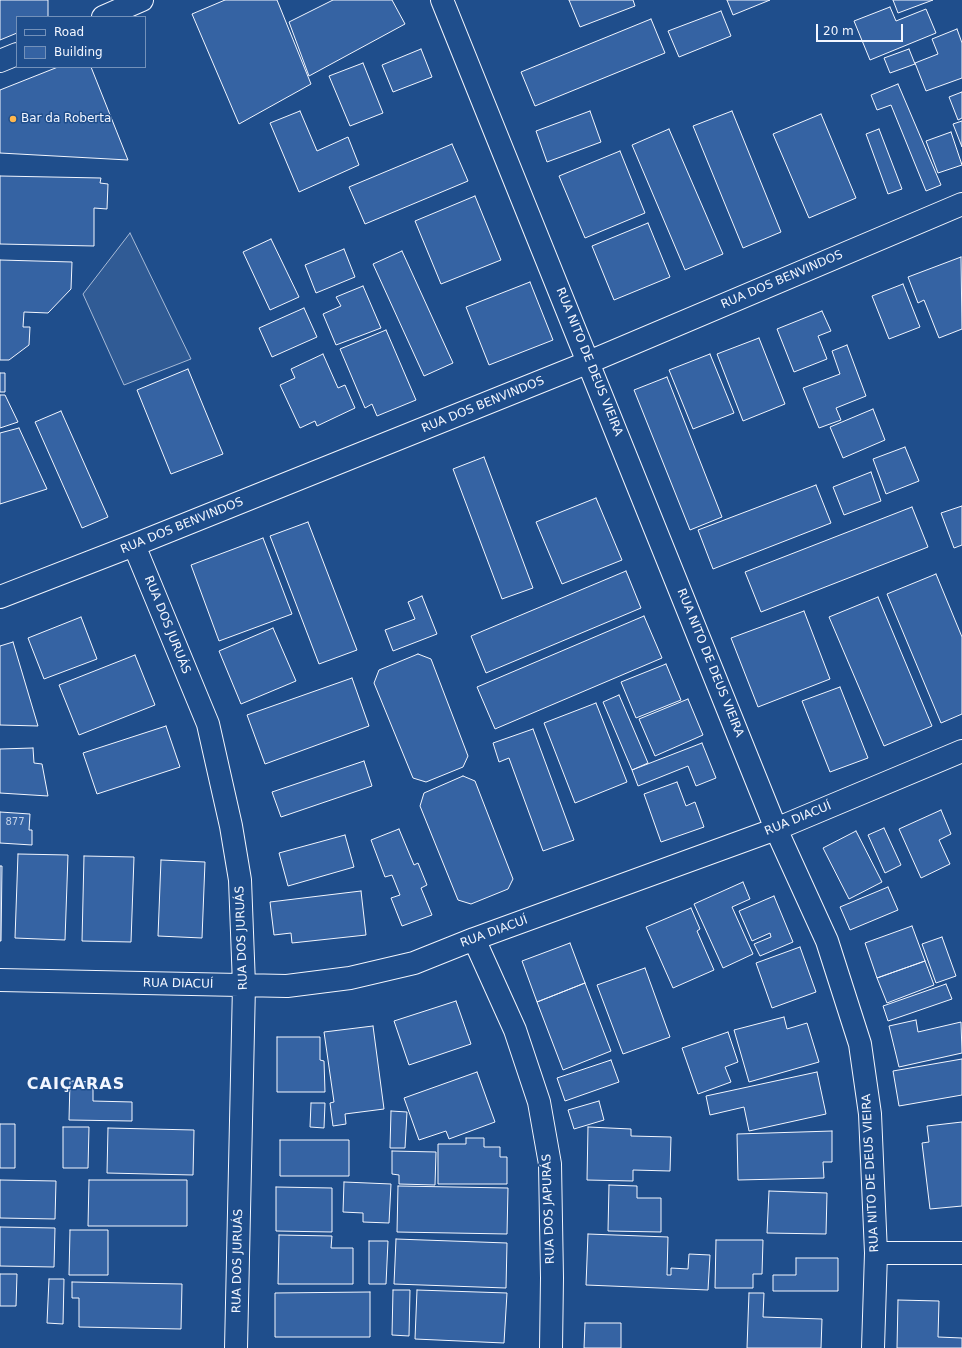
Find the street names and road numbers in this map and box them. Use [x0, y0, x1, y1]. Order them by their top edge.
street label: RUA DOS BENVINDOS [719, 248, 845, 312]
street label: RUA NITO DE DEUS VIEIRA [553, 286, 625, 438]
street label: RUA DOS BENVINDOS [420, 374, 546, 436]
street label: RUA DOS BENVINDOS [119, 495, 245, 557]
street label: RUA DOS JURUÁS [141, 574, 193, 676]
street label: RUA NITO DE DEUS VIEIRA [674, 587, 746, 739]
street label: RUA DIACUÍ [763, 799, 833, 839]
street label: RUA DOS JURUÁS [233, 886, 251, 990]
street label: RUA DIACUÍ [458, 913, 530, 951]
street label: RUA DIACUÍ [143, 976, 213, 992]
street label: RUA NITO DE DEUS VIEIRA [860, 1093, 882, 1253]
street label: RUA DOS JAPURÁS [540, 1154, 558, 1264]
street label: RUA DOS JURUÁS [230, 1209, 246, 1313]

